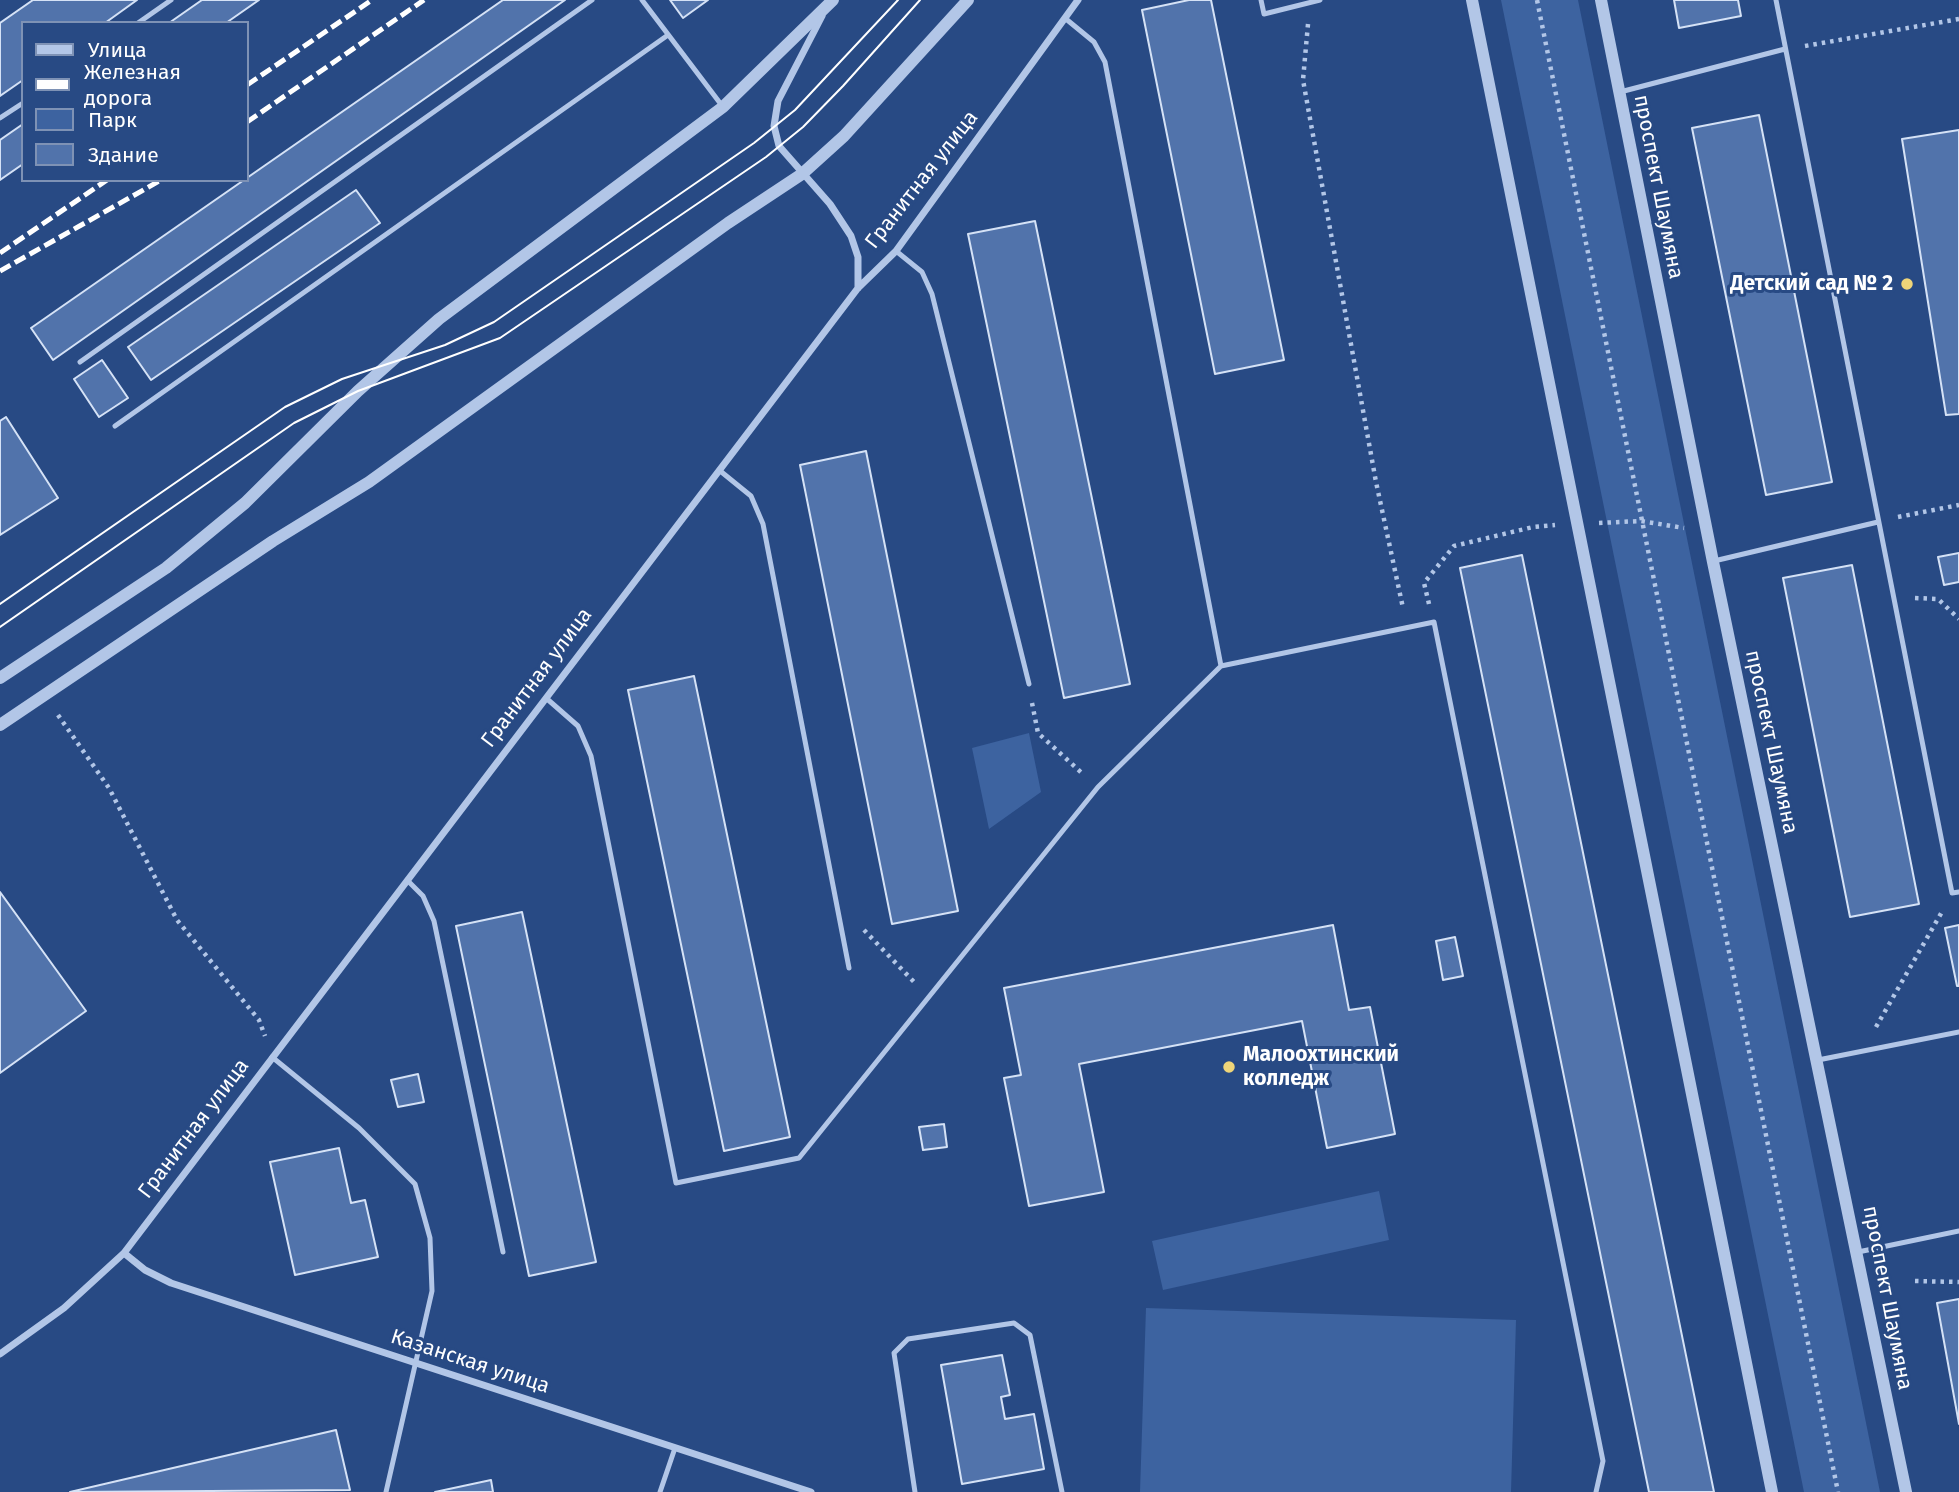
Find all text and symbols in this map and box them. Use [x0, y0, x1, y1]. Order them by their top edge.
legend [21, 21, 248, 182]
text: Улица [88, 37, 147, 63]
text: Железная дорога [84, 59, 181, 111]
street label: проспект Шаумяна [1628, 93, 1688, 281]
street label: Гранитная улица [860, 106, 984, 254]
text: Парк [88, 107, 137, 133]
text: Здание [88, 142, 159, 168]
place label: Детский сад № 2 [1730, 271, 1893, 297]
marker: Детский сад № 2 [1899, 276, 1915, 292]
street label: Гранитная улица [476, 603, 598, 753]
street label: проспект Шаумяна [1739, 648, 1803, 836]
place label: Малоохтинский колледж [1243, 1042, 1399, 1092]
street label: Гранитная улица [133, 1054, 255, 1204]
marker: Малоохтинский колледж [1221, 1059, 1237, 1075]
street label: проспект Шаумяна [1857, 1204, 1917, 1392]
street label: Казанская улица [387, 1324, 553, 1400]

